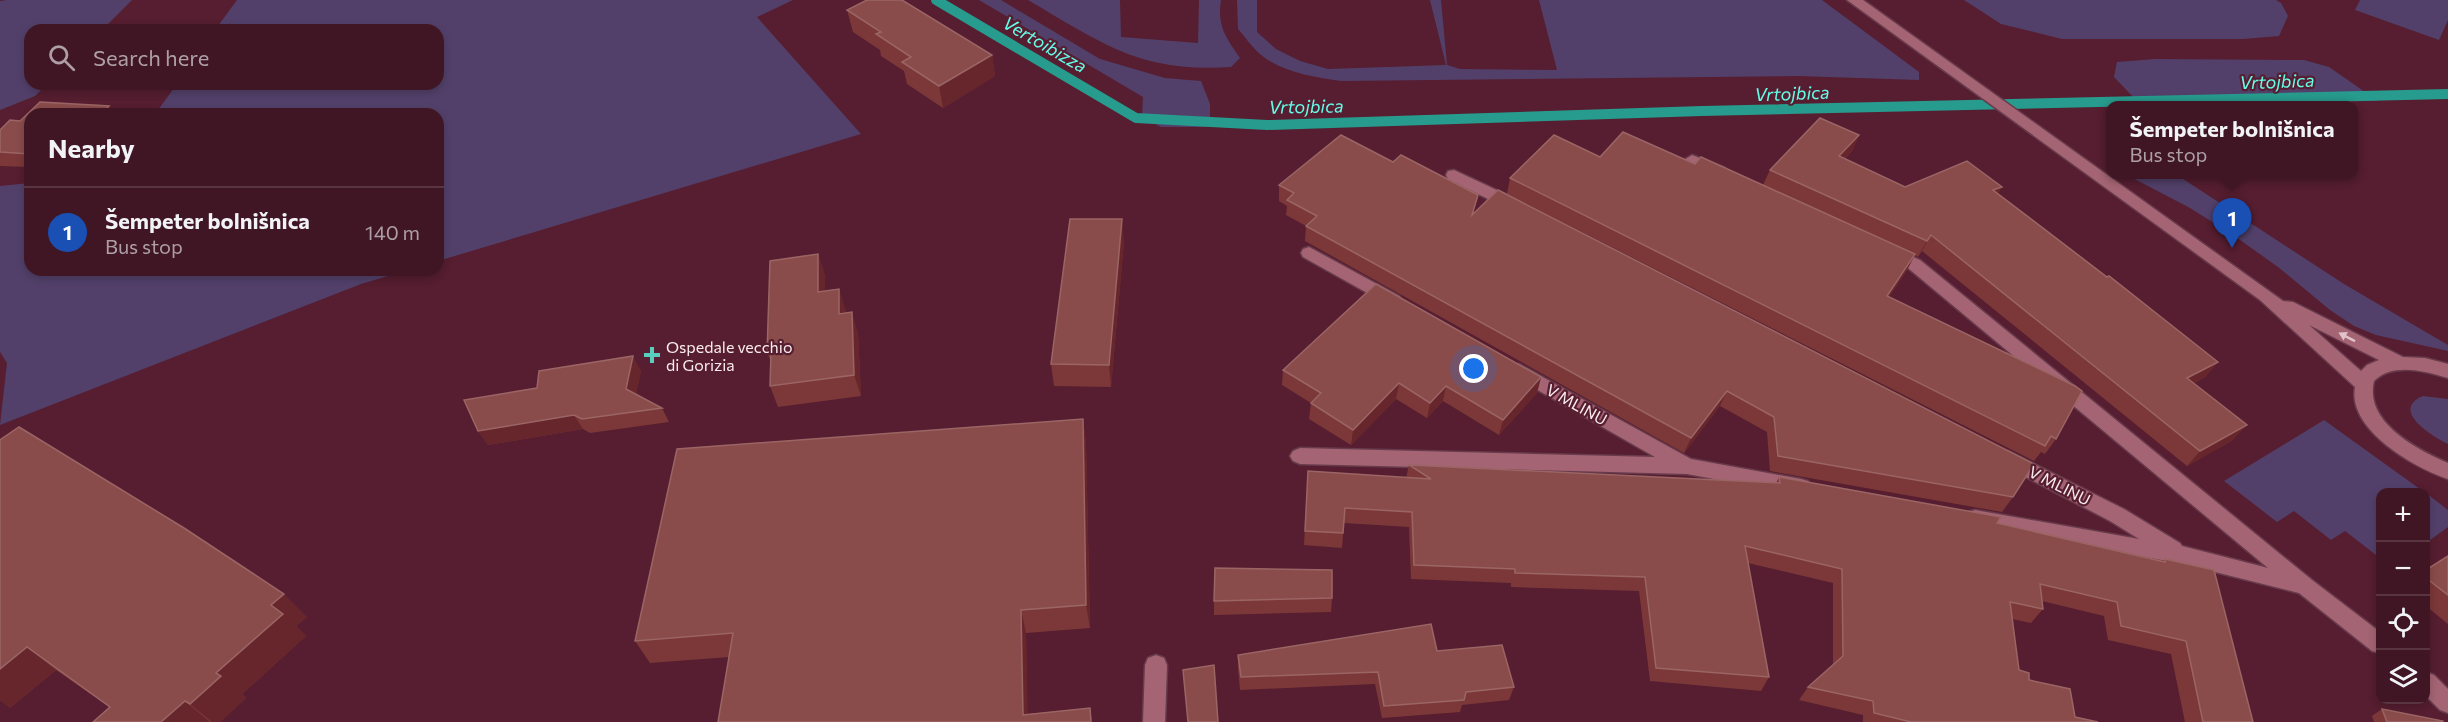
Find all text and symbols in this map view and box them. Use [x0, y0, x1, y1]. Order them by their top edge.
water label: Vertoibizza [999, 11, 1091, 77]
search box [24, 24, 444, 90]
icon: search [45, 41, 78, 74]
text: Search here [93, 44, 209, 71]
water label: Vrtojbica [2239, 69, 2315, 93]
water label: Vrtojbica [1754, 81, 1830, 105]
water label: Vrtojbica [1268, 94, 1344, 118]
popup [2106, 101, 2358, 179]
text: Šempeter bolnišnica [2130, 115, 2334, 142]
text: Nearby [48, 132, 135, 163]
text: Bus stop [2130, 142, 2207, 166]
pin: 1 [2212, 198, 2252, 248]
text: Šempeter bolnišnica [105, 207, 310, 234]
text: 1 [63, 220, 72, 244]
text: 140 m [365, 220, 420, 244]
text: Bus stop [105, 234, 183, 258]
one-way arrow [2339, 332, 2356, 342]
place label: Ospedale vecchio di Gorizia [666, 337, 792, 374]
marker: Ospedale vecchio di Gorizia [643, 346, 661, 364]
your location [1459, 354, 1488, 383]
street label: V MLINU [1543, 380, 1611, 428]
street label: V MLINU [2026, 461, 2094, 509]
map controls [2376, 488, 2430, 704]
button: + [2376, 488, 2430, 542]
button: − [2376, 542, 2430, 596]
button: locate [2376, 596, 2430, 650]
button: layers [2376, 650, 2430, 704]

